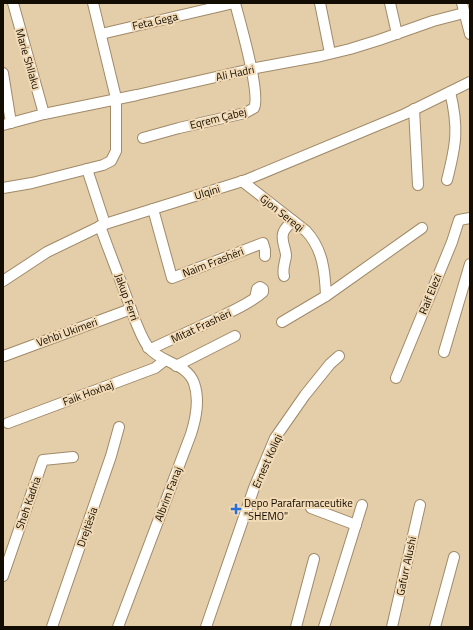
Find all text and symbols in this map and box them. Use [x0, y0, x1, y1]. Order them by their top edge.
street label: Feta Gega [131, 8, 180, 34]
street label: Marie Shllaku [12, 27, 44, 91]
street label: Ali Hadri [214, 61, 256, 85]
street label: Eqrem Çabej [188, 103, 248, 133]
street label: Ulqini [192, 181, 222, 203]
street label: Gjon Sereqi [256, 191, 308, 235]
street label: Naim Frashëri [180, 243, 246, 281]
street label: Jakup Ferri [111, 271, 143, 323]
street label: Raif Elezi [415, 271, 445, 317]
street label: Mitat Frashëri [168, 305, 234, 347]
street label: Vehbi Ukimeri [34, 314, 100, 350]
street label: Faik Hoxhaj [60, 376, 116, 410]
street label: Ernest Koliqi [248, 431, 286, 491]
street label: Albrim Fanaj [150, 464, 186, 524]
street label: Sheh Kadria [11, 474, 45, 532]
place label: Depo Parafarmaceutike "SHEMO" [244, 495, 353, 524]
street label: Drejtësia [73, 504, 101, 549]
marker: Depo Parafarmaceutike "SHEMO" [231, 504, 241, 514]
street label: Gafurr Alushi [392, 535, 420, 597]

